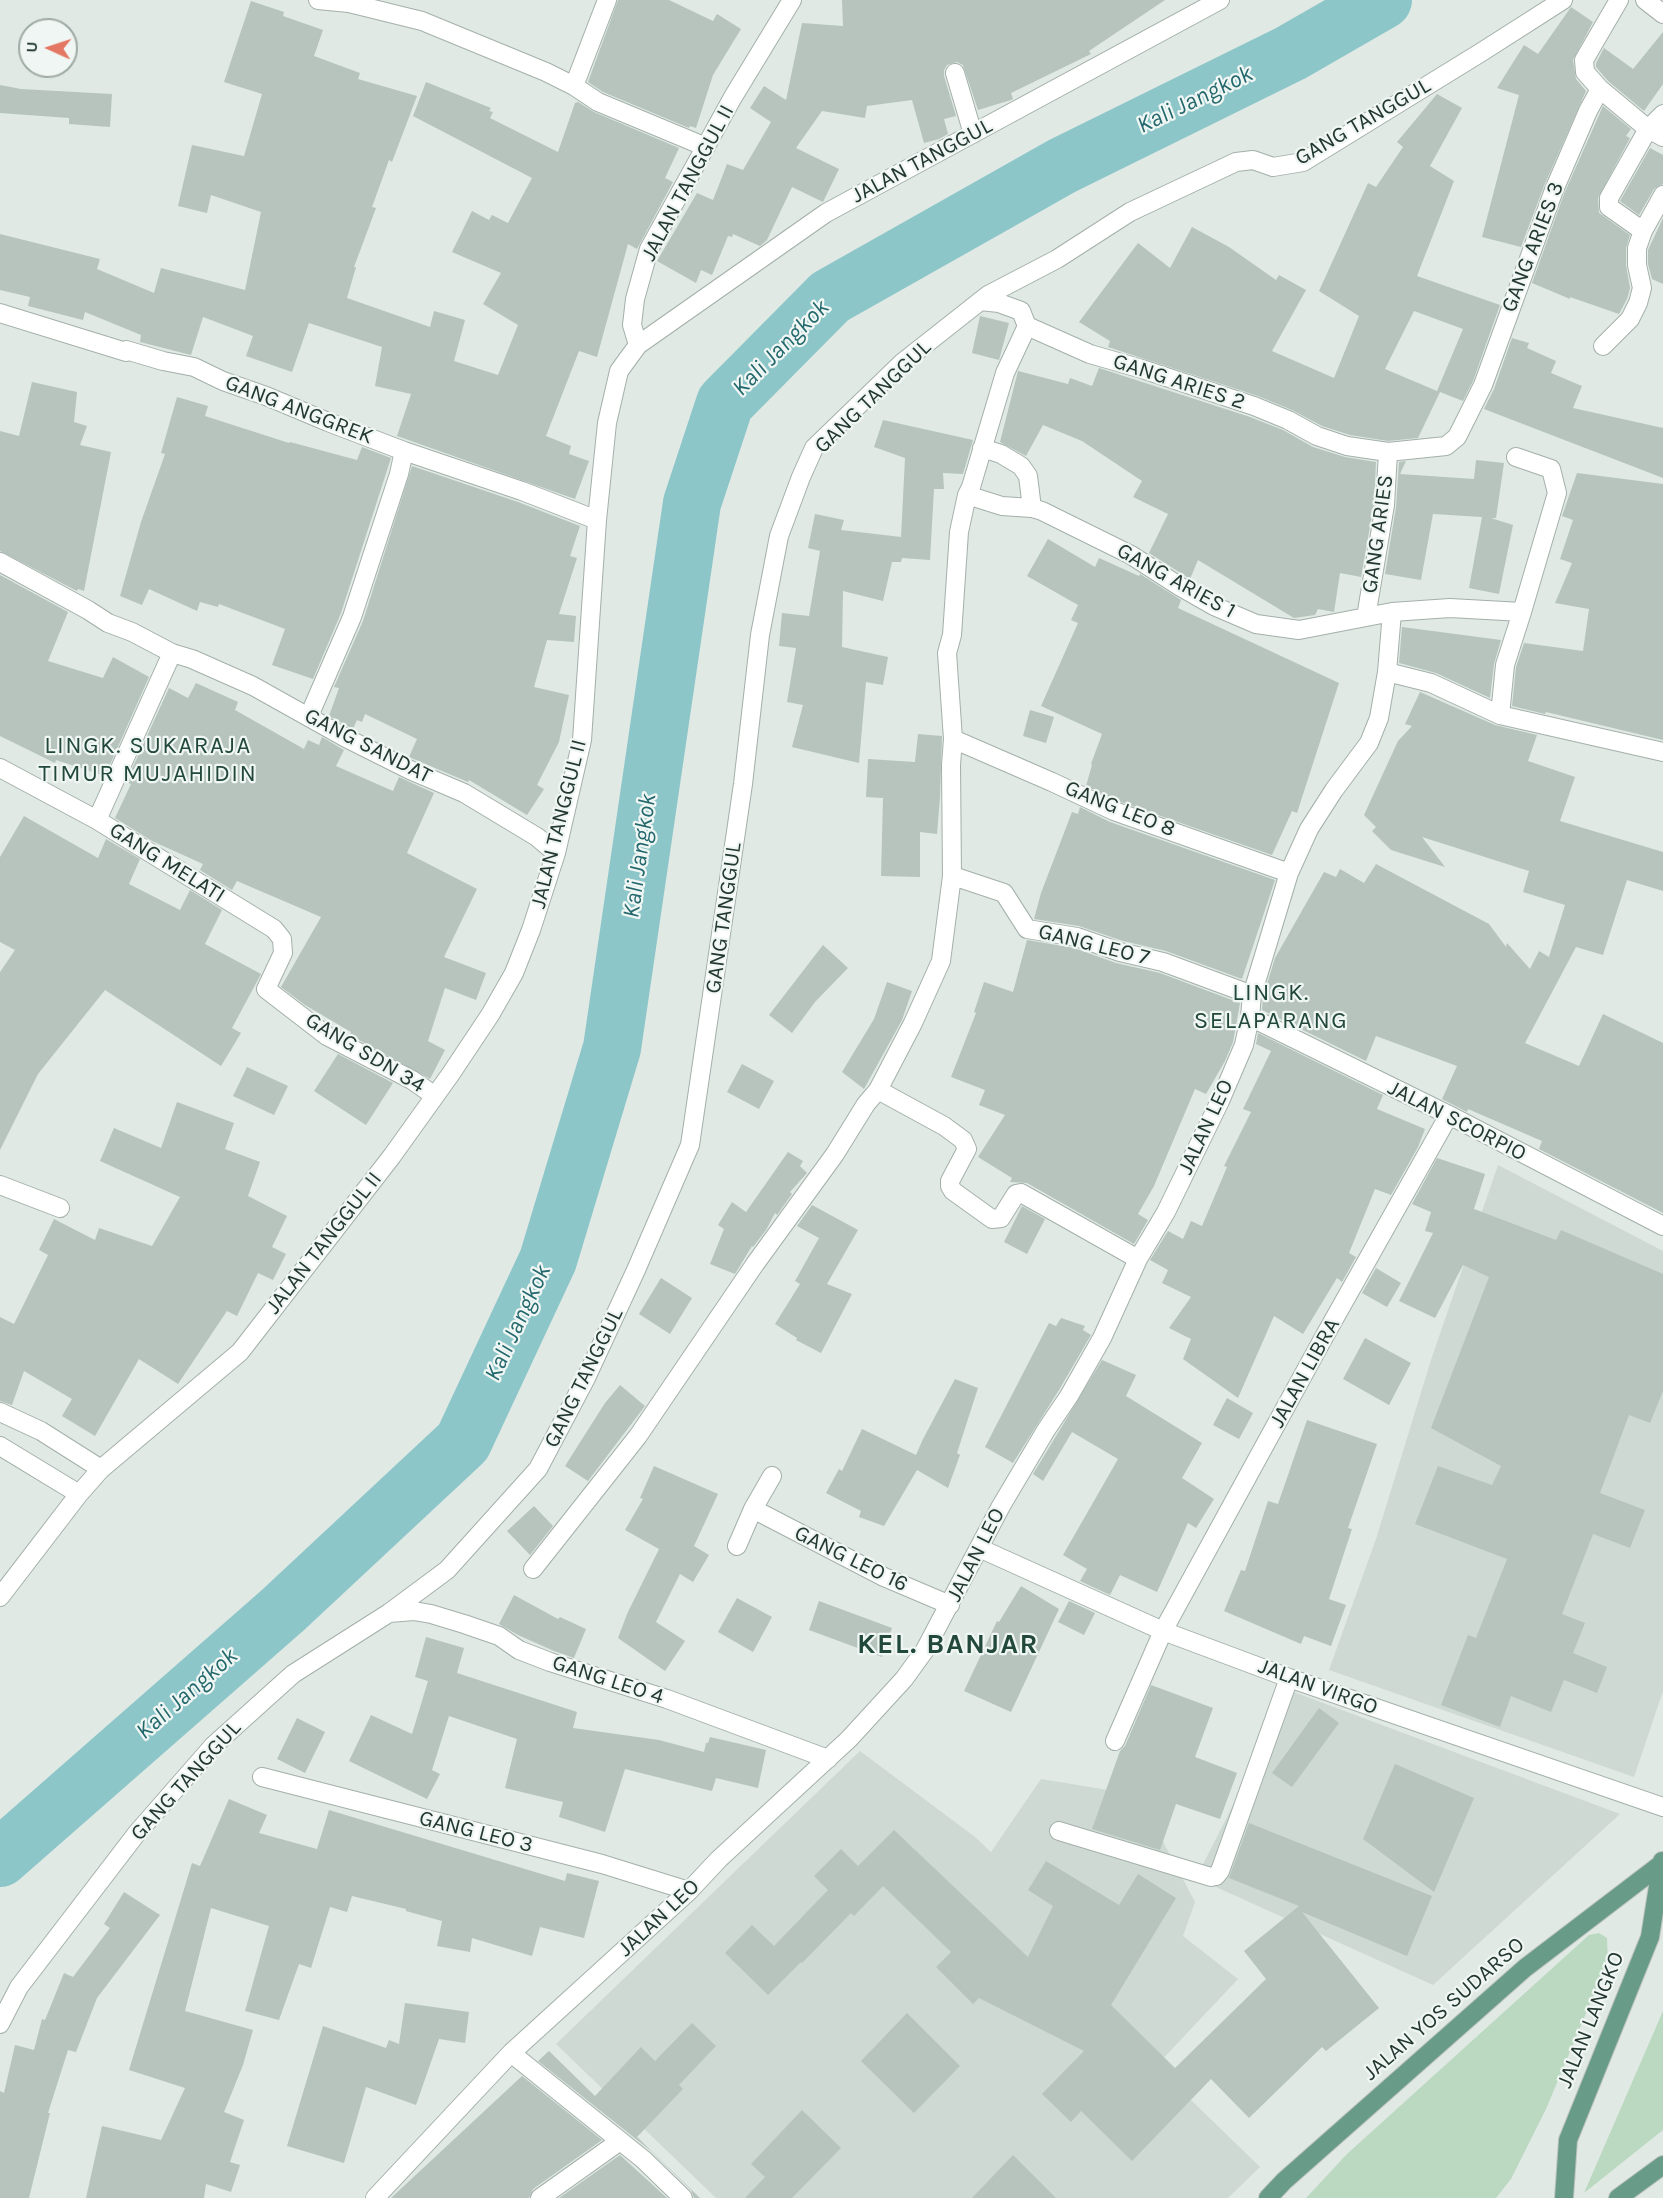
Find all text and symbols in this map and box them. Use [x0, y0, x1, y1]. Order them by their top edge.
north arrow [18, 18, 78, 78]
text: U [22, 41, 41, 53]
water label: Kali Jangkok [1132, 60, 1258, 140]
street label: GANG TANGGUL [1291, 73, 1435, 171]
street label: JALAN TANGGUL II [636, 100, 740, 266]
street label: JALAN TANGGUL [847, 113, 997, 209]
street label: GANG ARIES 3 [1496, 178, 1570, 316]
water label: Kali Jangkok [727, 294, 835, 402]
street label: GANG TANGGUL [809, 335, 937, 459]
street label: GANG ARIES 2 [1110, 348, 1248, 416]
street label: GANG ANGGREK [221, 370, 377, 450]
street label: GANG ARIES [1357, 473, 1399, 595]
street label: GANG ARIES 1 [1112, 538, 1240, 624]
street label: GANG SANDAT [300, 703, 436, 789]
district label: LINGK. SUKARAJA TIMUR MUJAHIDIN [39, 732, 257, 788]
street label: JALAN TANGGUL II [525, 737, 593, 911]
street label: GANG LEO 8 [1061, 775, 1179, 843]
water label: Kali Jangkok [617, 792, 663, 920]
street label: GANG MELATI [104, 817, 230, 909]
street label: GANG TANGGUL [700, 841, 748, 995]
street label: GANG LEO 7 [1036, 918, 1152, 972]
district label: LINGK. SELAPARANG [1194, 979, 1348, 1035]
street label: GANG SDN 34 [301, 1007, 429, 1099]
street label: JALAN LEO [1173, 1075, 1239, 1179]
street label: JALAN SCORPIO [1383, 1075, 1531, 1167]
street label: JALAN TANGGUL II [260, 1167, 388, 1319]
water label: Kali Jangkok [479, 1260, 557, 1386]
street label: GANG TANGGUL [539, 1304, 629, 1452]
street label: JALAN LIBRA [1264, 1314, 1346, 1432]
street label: JALAN LEO [941, 1504, 1011, 1606]
street label: GANG LEO 16 [790, 1520, 912, 1598]
district label: KEL. BANJAR [857, 1628, 1039, 1662]
water label: Kali Jangkok [130, 1642, 244, 1746]
street label: GANG LEO 4 [549, 1650, 667, 1710]
street label: JALAN VIRGO [1255, 1653, 1381, 1721]
street label: GANG TANGGUL [125, 1716, 247, 1846]
street label: GANG LEO 3 [416, 1805, 536, 1859]
street label: JALAN LEO [613, 1874, 705, 1962]
street label: JALAN YOS SUDARSO [1358, 1932, 1530, 2086]
street label: JALAN LANGKO [1552, 1948, 1630, 2092]

